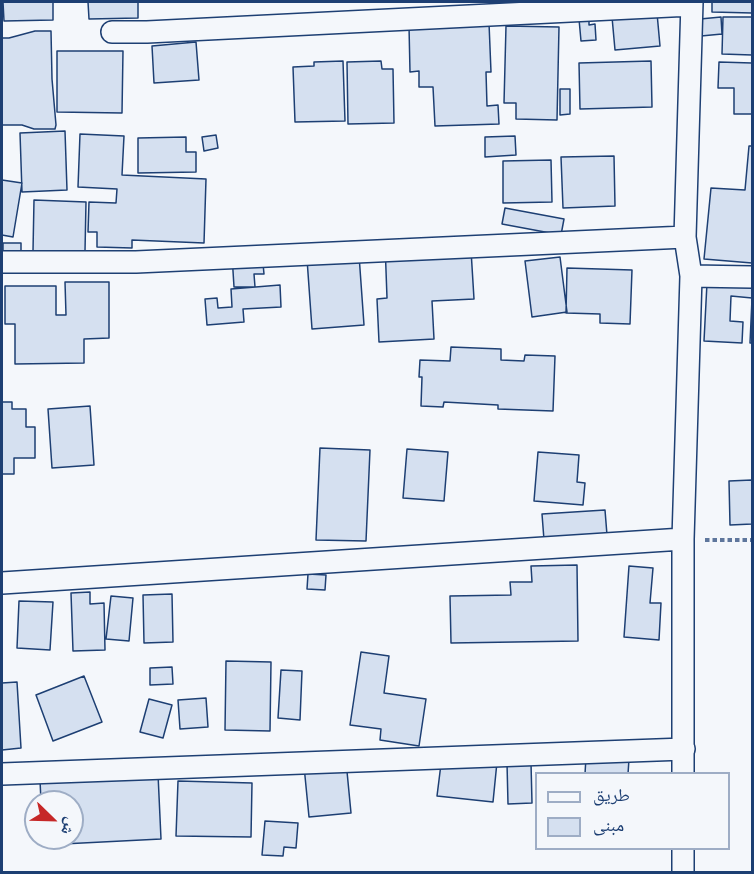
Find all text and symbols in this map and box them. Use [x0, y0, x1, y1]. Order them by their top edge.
legend [535, 772, 730, 850]
text: طريق [593, 784, 630, 806]
north arrow [24, 790, 84, 850]
text: مبنى [593, 814, 624, 836]
text: ش [57, 815, 81, 838]

